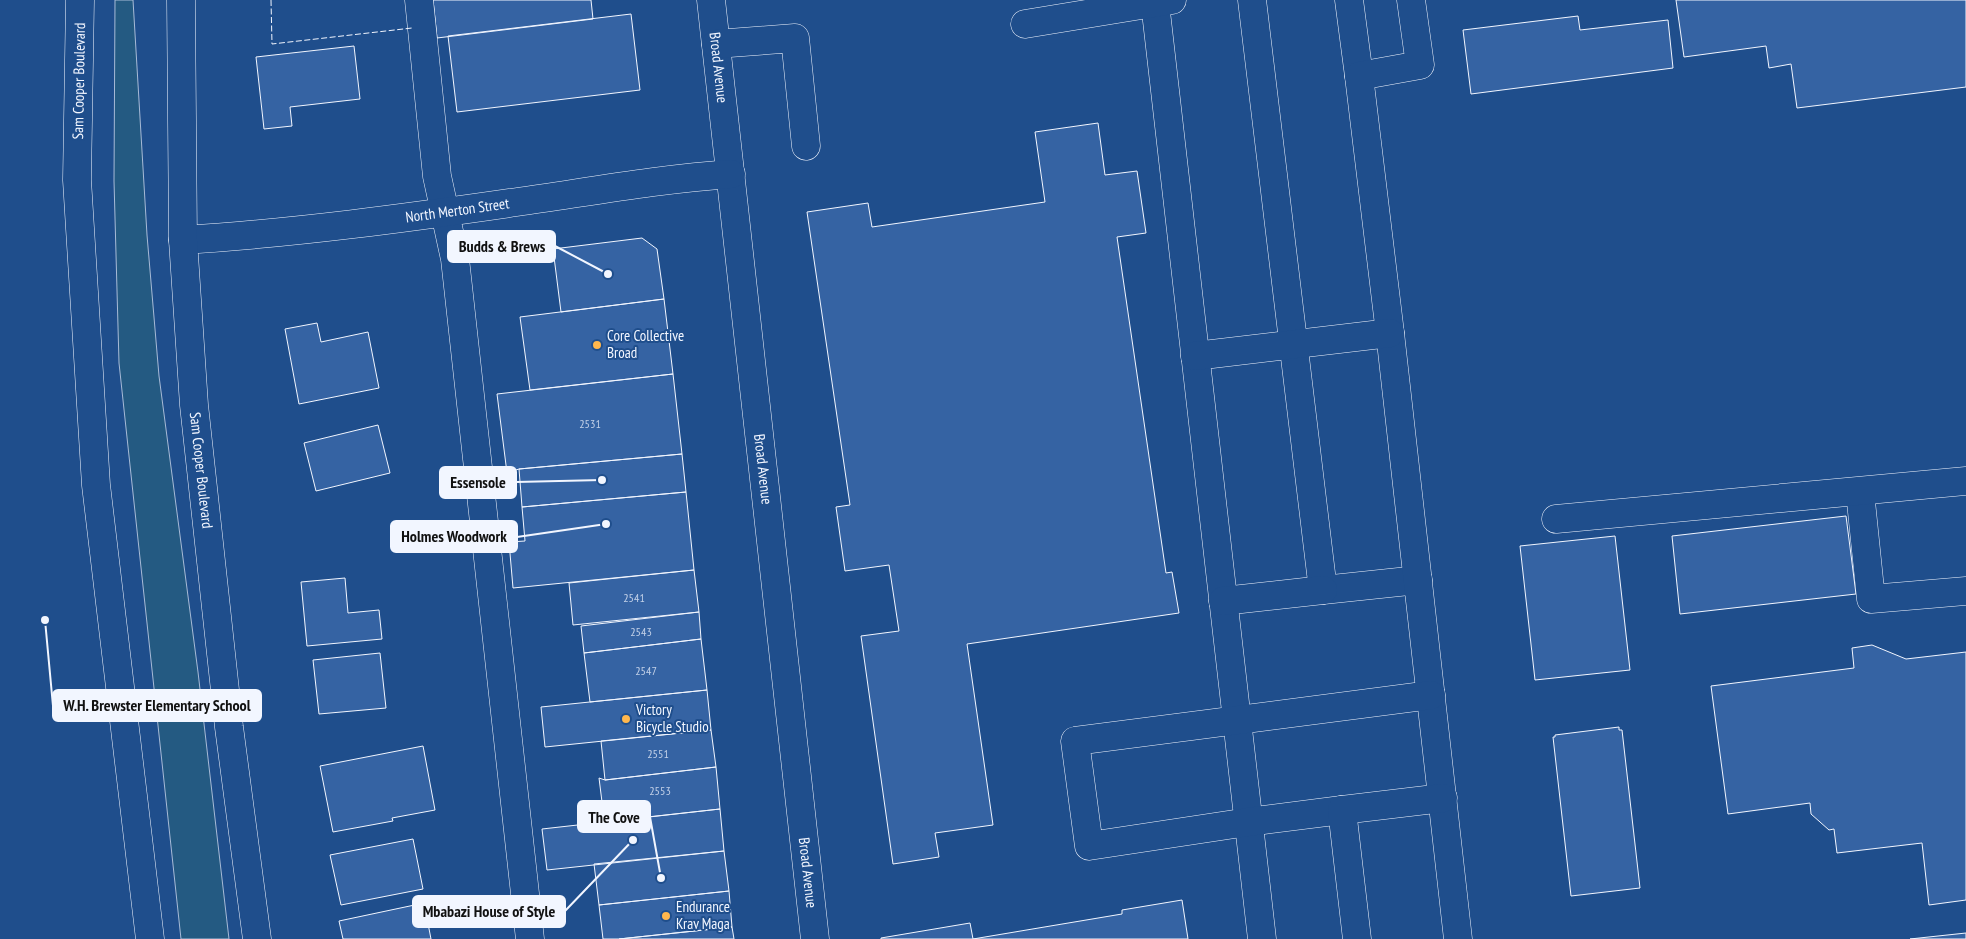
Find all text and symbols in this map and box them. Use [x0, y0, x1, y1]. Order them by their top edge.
street label: Sam Cooper Boulevard [68, 22, 89, 139]
street label: Broad Avenue [706, 31, 732, 104]
street label: North Merton Street [404, 193, 510, 226]
callout: Budds & Brews [448, 231, 555, 262]
text: Budds & Brews [459, 236, 546, 256]
place label: Core Collective Broad [607, 326, 684, 362]
marker: Core Collective Broad [591, 339, 603, 351]
street label: Sam Cooper Boulevard [186, 411, 217, 529]
house number: 2531 [579, 416, 601, 431]
street label: Broad Avenue [750, 433, 777, 505]
callout: Essensole [440, 467, 516, 498]
text: Essensole [450, 472, 506, 492]
callout: Holmes Woodwork [391, 521, 517, 552]
text: Holmes Woodwork [401, 526, 507, 546]
house number: 2541 [623, 590, 645, 605]
house number: 2543 [630, 624, 652, 639]
house number: 2547 [635, 663, 657, 678]
callout: W.H. Brewster Elementary School [53, 690, 261, 721]
text: W.H. Brewster Elementary School [62, 695, 251, 715]
place label: Victory Bicycle Studio [635, 700, 709, 736]
marker: Victory Bicycle Studio [620, 713, 632, 725]
house number: 2551 [647, 746, 669, 761]
house number: 2553 [649, 783, 671, 798]
callout: The Cove [578, 801, 650, 832]
text: The Cove [588, 807, 640, 827]
street label: Broad Avenue [795, 836, 821, 909]
callout: Mbabazi House of Style [413, 896, 565, 927]
place label: Endurance Krav Maga [676, 897, 730, 933]
text: Mbabazi House of Style [423, 901, 555, 921]
marker: Endurance Krav Maga [660, 910, 672, 922]

